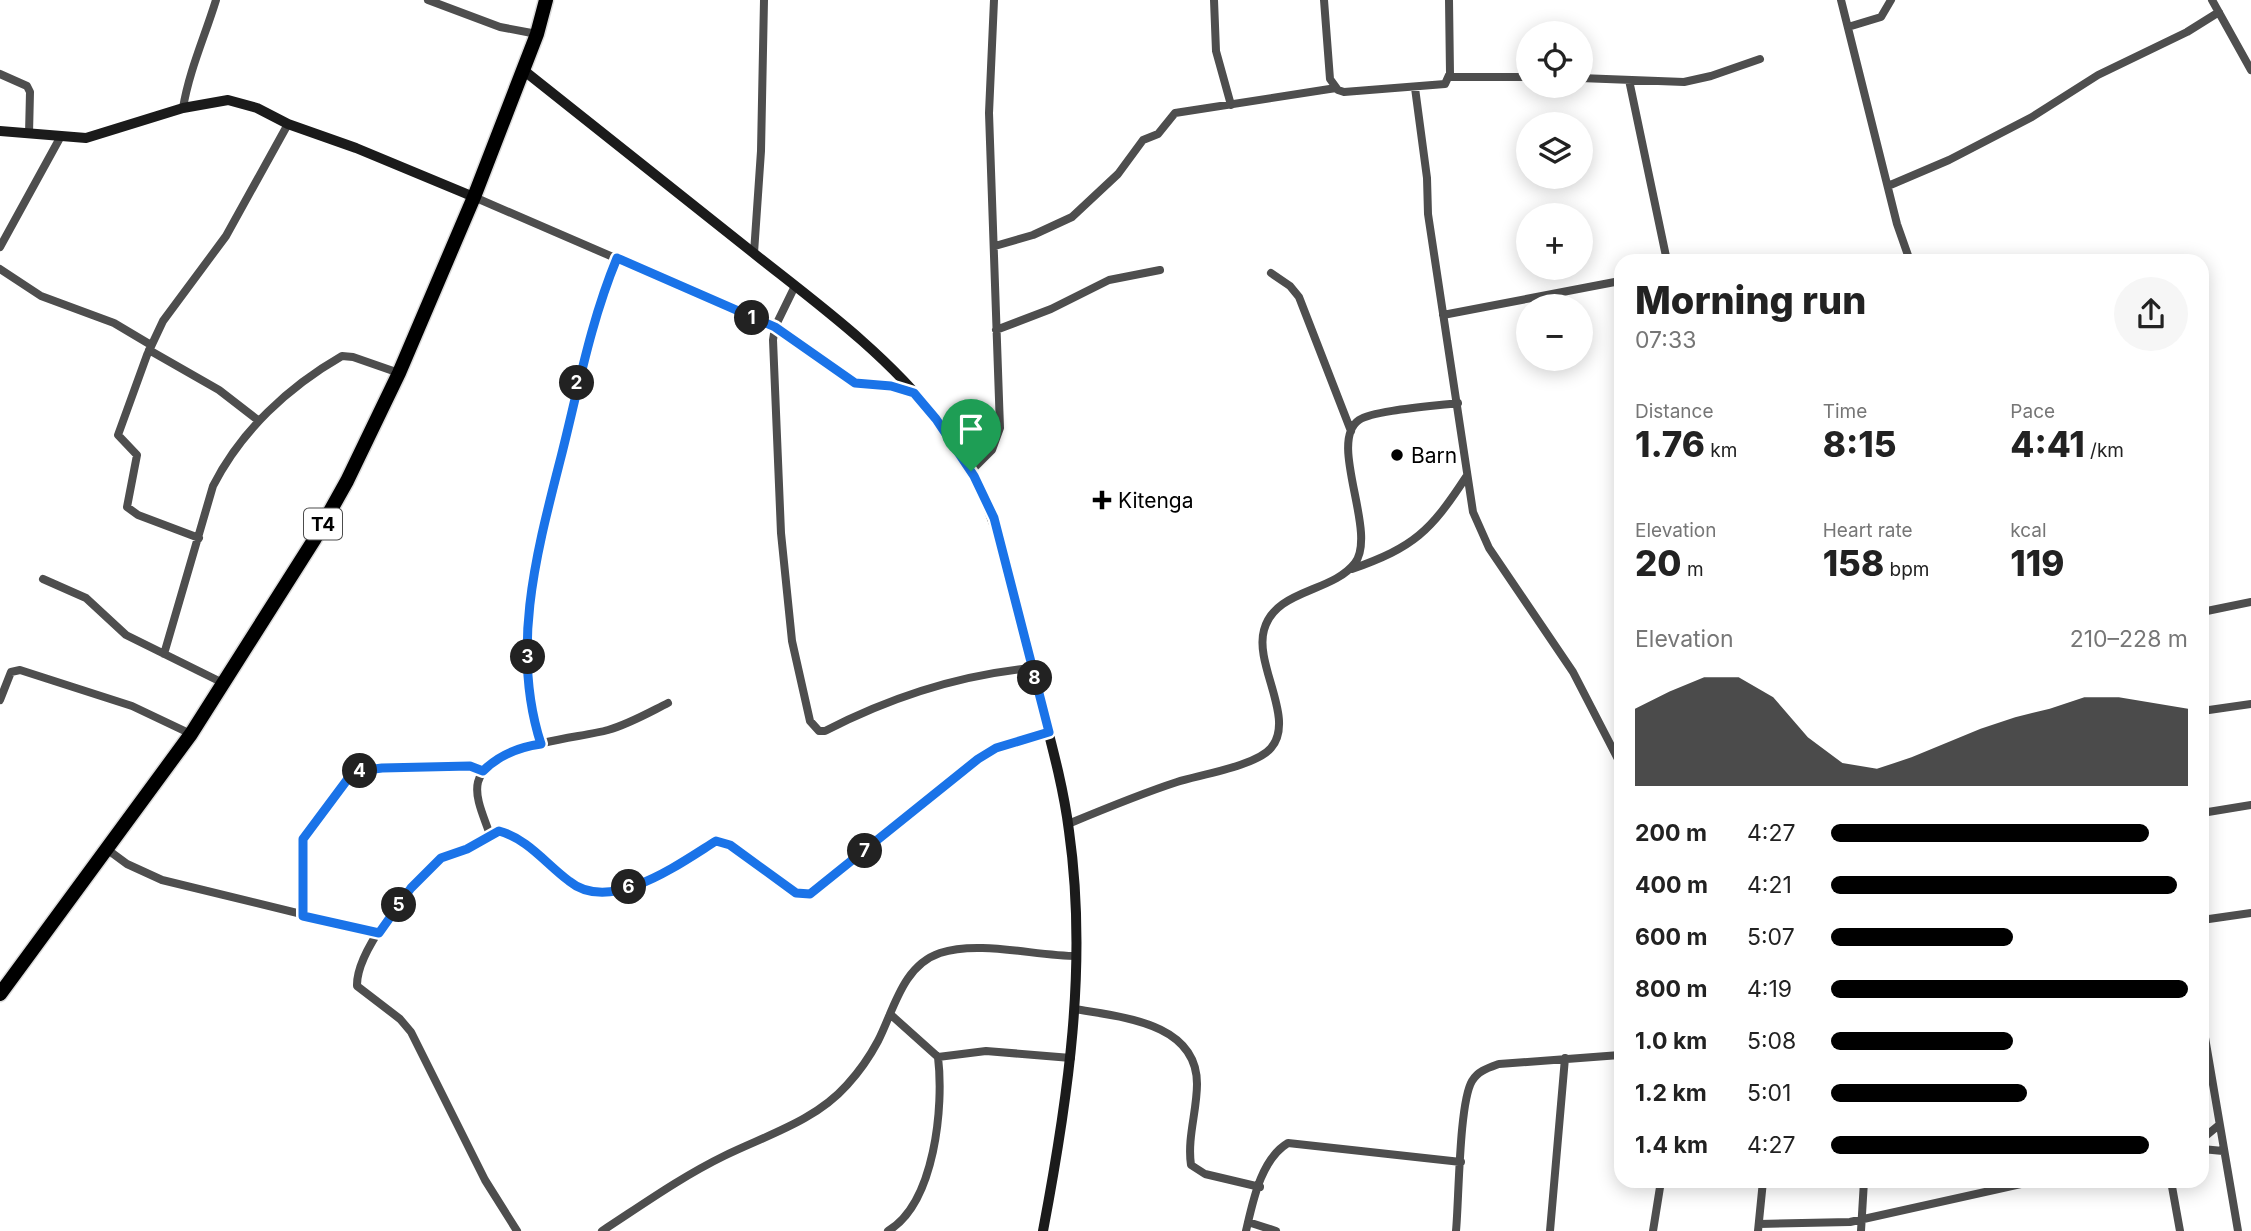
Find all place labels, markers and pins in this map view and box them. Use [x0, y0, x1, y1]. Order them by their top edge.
pin: 1 [734, 300, 770, 336]
pin: 2 [560, 366, 594, 400]
pin [941, 399, 1001, 471]
place label: Barn [1411, 443, 1457, 468]
marker: Barn [1389, 447, 1405, 463]
place label: Kitenga [1118, 488, 1194, 513]
marker: Kitenga [1092, 490, 1112, 510]
pin: 3 [510, 640, 546, 674]
pin: 8 [1018, 660, 1052, 696]
pin: 4 [342, 754, 378, 788]
pin: 7 [848, 834, 882, 868]
pin: 6 [612, 870, 646, 904]
pin: 5 [382, 888, 416, 922]

